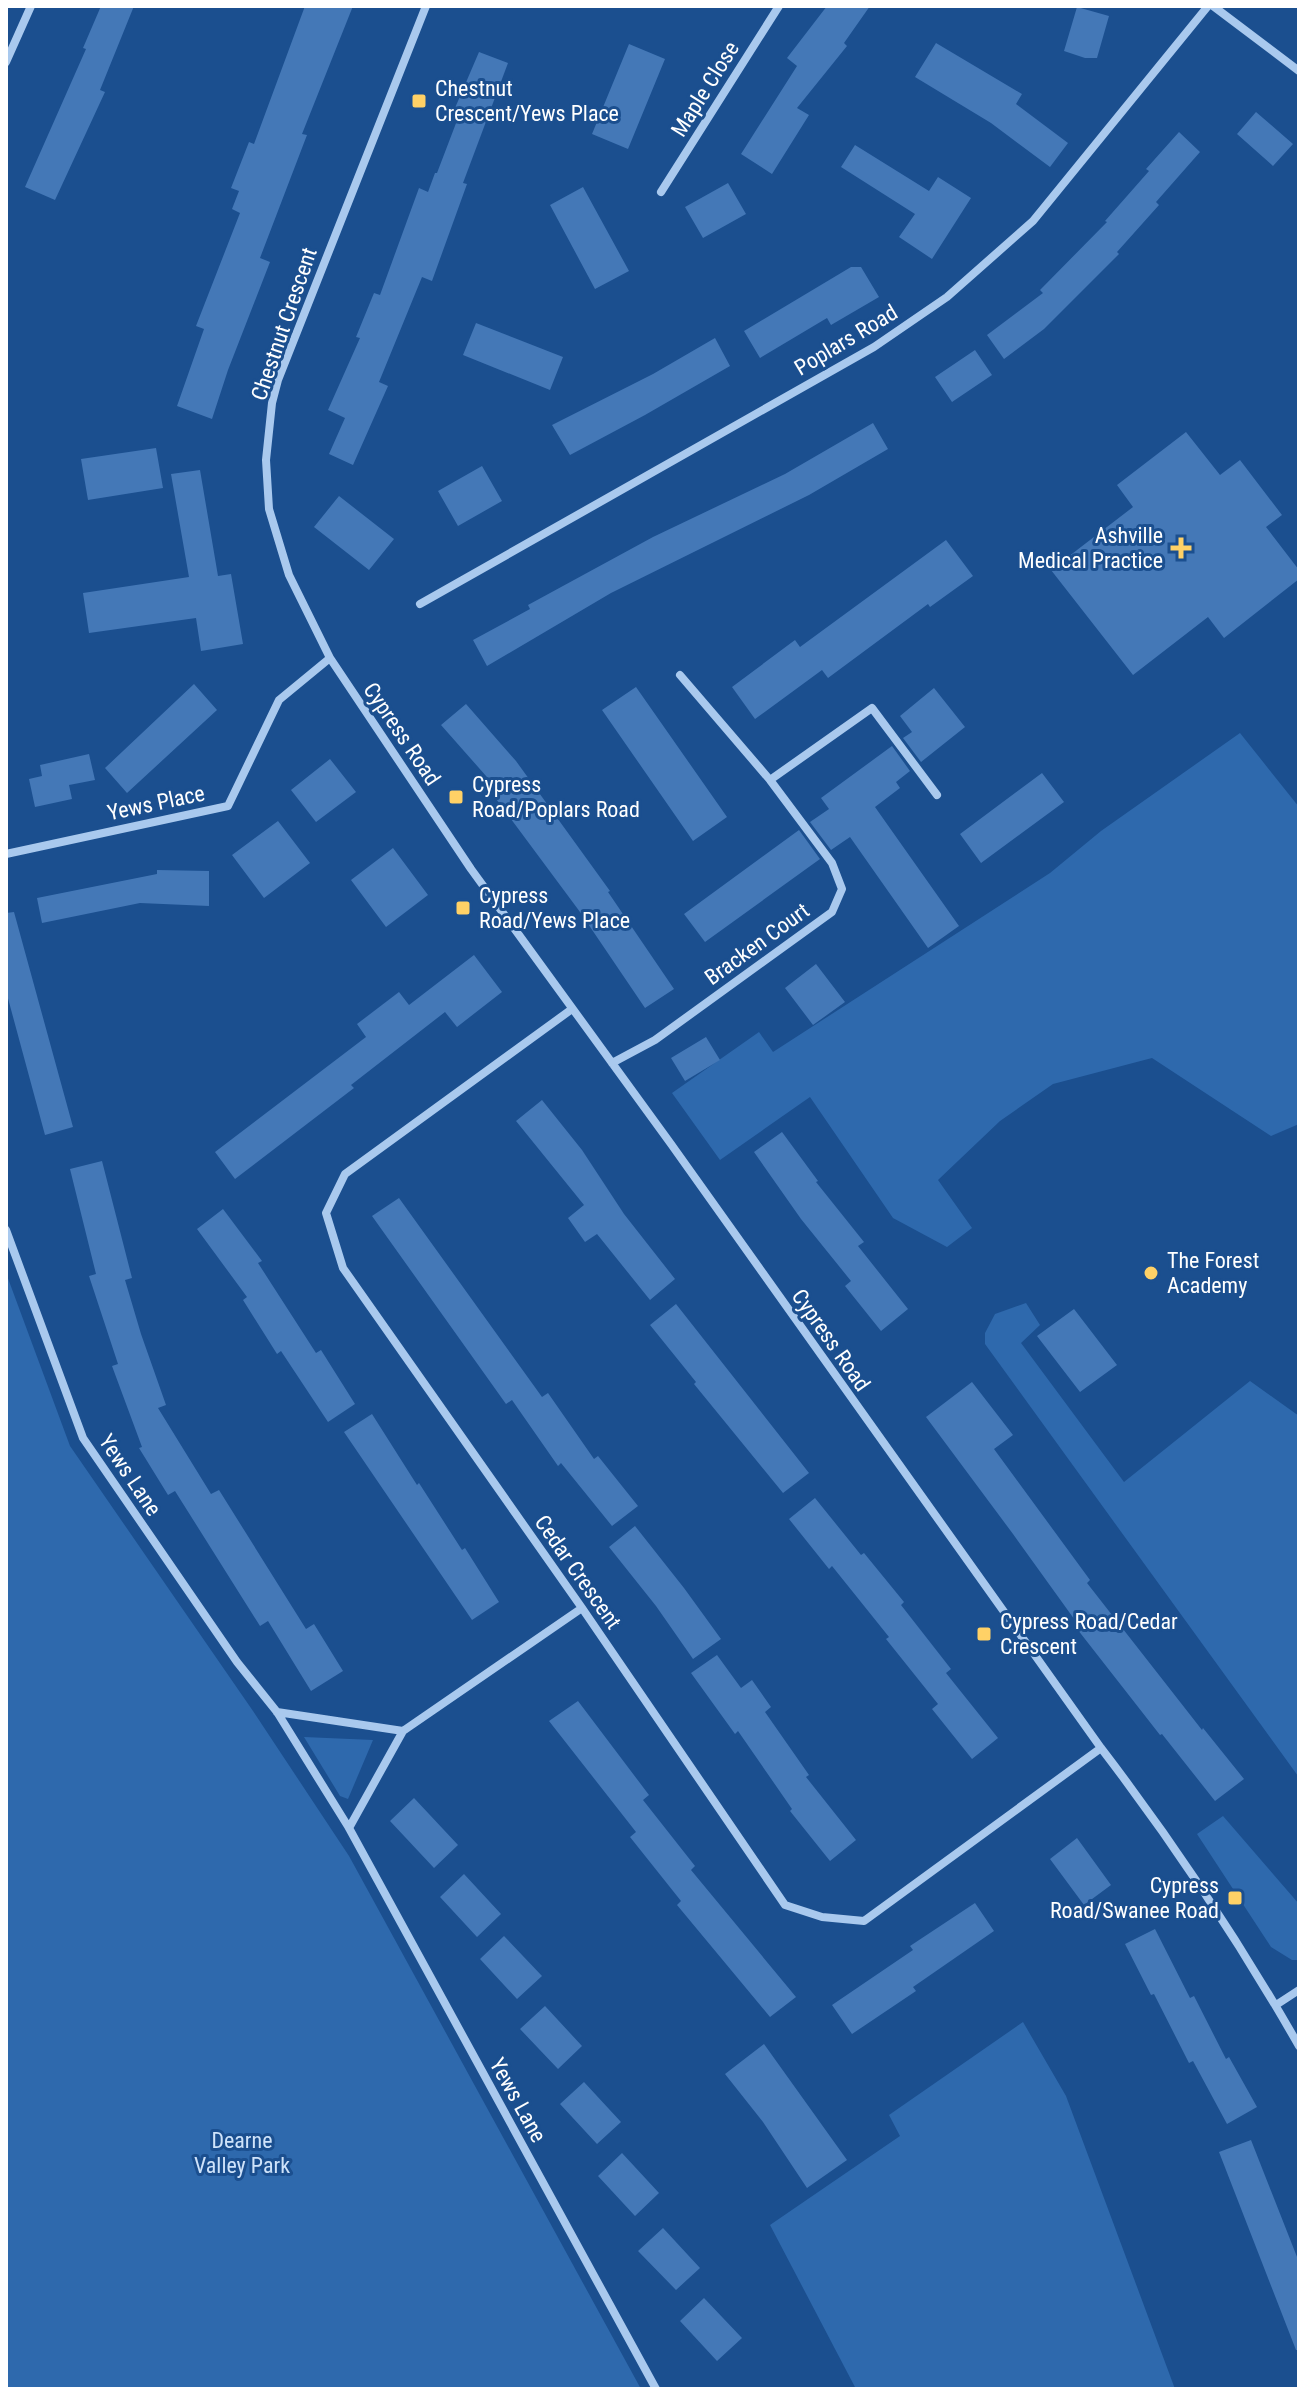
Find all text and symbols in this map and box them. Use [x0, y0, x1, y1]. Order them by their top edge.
street label: Maple Close [666, 37, 744, 141]
place label: Chestnut Crescent/Yews Place [435, 76, 619, 126]
marker: Chestnut Crescent/Yews Place [410, 92, 428, 110]
street label: Chestnut Crescent [246, 244, 322, 404]
street label: Poplars Road [790, 300, 902, 380]
place label: Ashville Medical Practice [1018, 523, 1163, 573]
marker: Ashville Medical Practice [1170, 537, 1192, 559]
street label: Cypress Road [358, 678, 446, 790]
place label: Cypress Road/Poplars Road [472, 772, 640, 822]
street label: Yews Place [105, 781, 207, 825]
marker: Cypress Road/Poplars Road [447, 788, 465, 806]
place label: Cypress Road/Yews Place [479, 883, 630, 933]
street label: Bracken Court [700, 898, 814, 990]
marker: Cypress Road/Yews Place [454, 899, 472, 917]
place label: The Forest Academy [1167, 1248, 1259, 1298]
marker: The Forest Academy [1142, 1264, 1160, 1282]
street label: Cypress Road [787, 1284, 875, 1396]
street label: Yews Lane [94, 1430, 166, 1520]
street label: Cedar Crescent [530, 1510, 626, 1634]
place label: Cypress Road/Cedar Crescent [1000, 1609, 1178, 1659]
marker: Cypress Road/Cedar Crescent [975, 1625, 993, 1643]
place label: Cypress Road/Swanee Road [1050, 1873, 1219, 1923]
marker: Cypress Road/Swanee Road [1226, 1889, 1244, 1907]
street label: Yews Lane [485, 2053, 551, 2147]
park label: Dearne Valley Park [194, 2128, 290, 2178]

